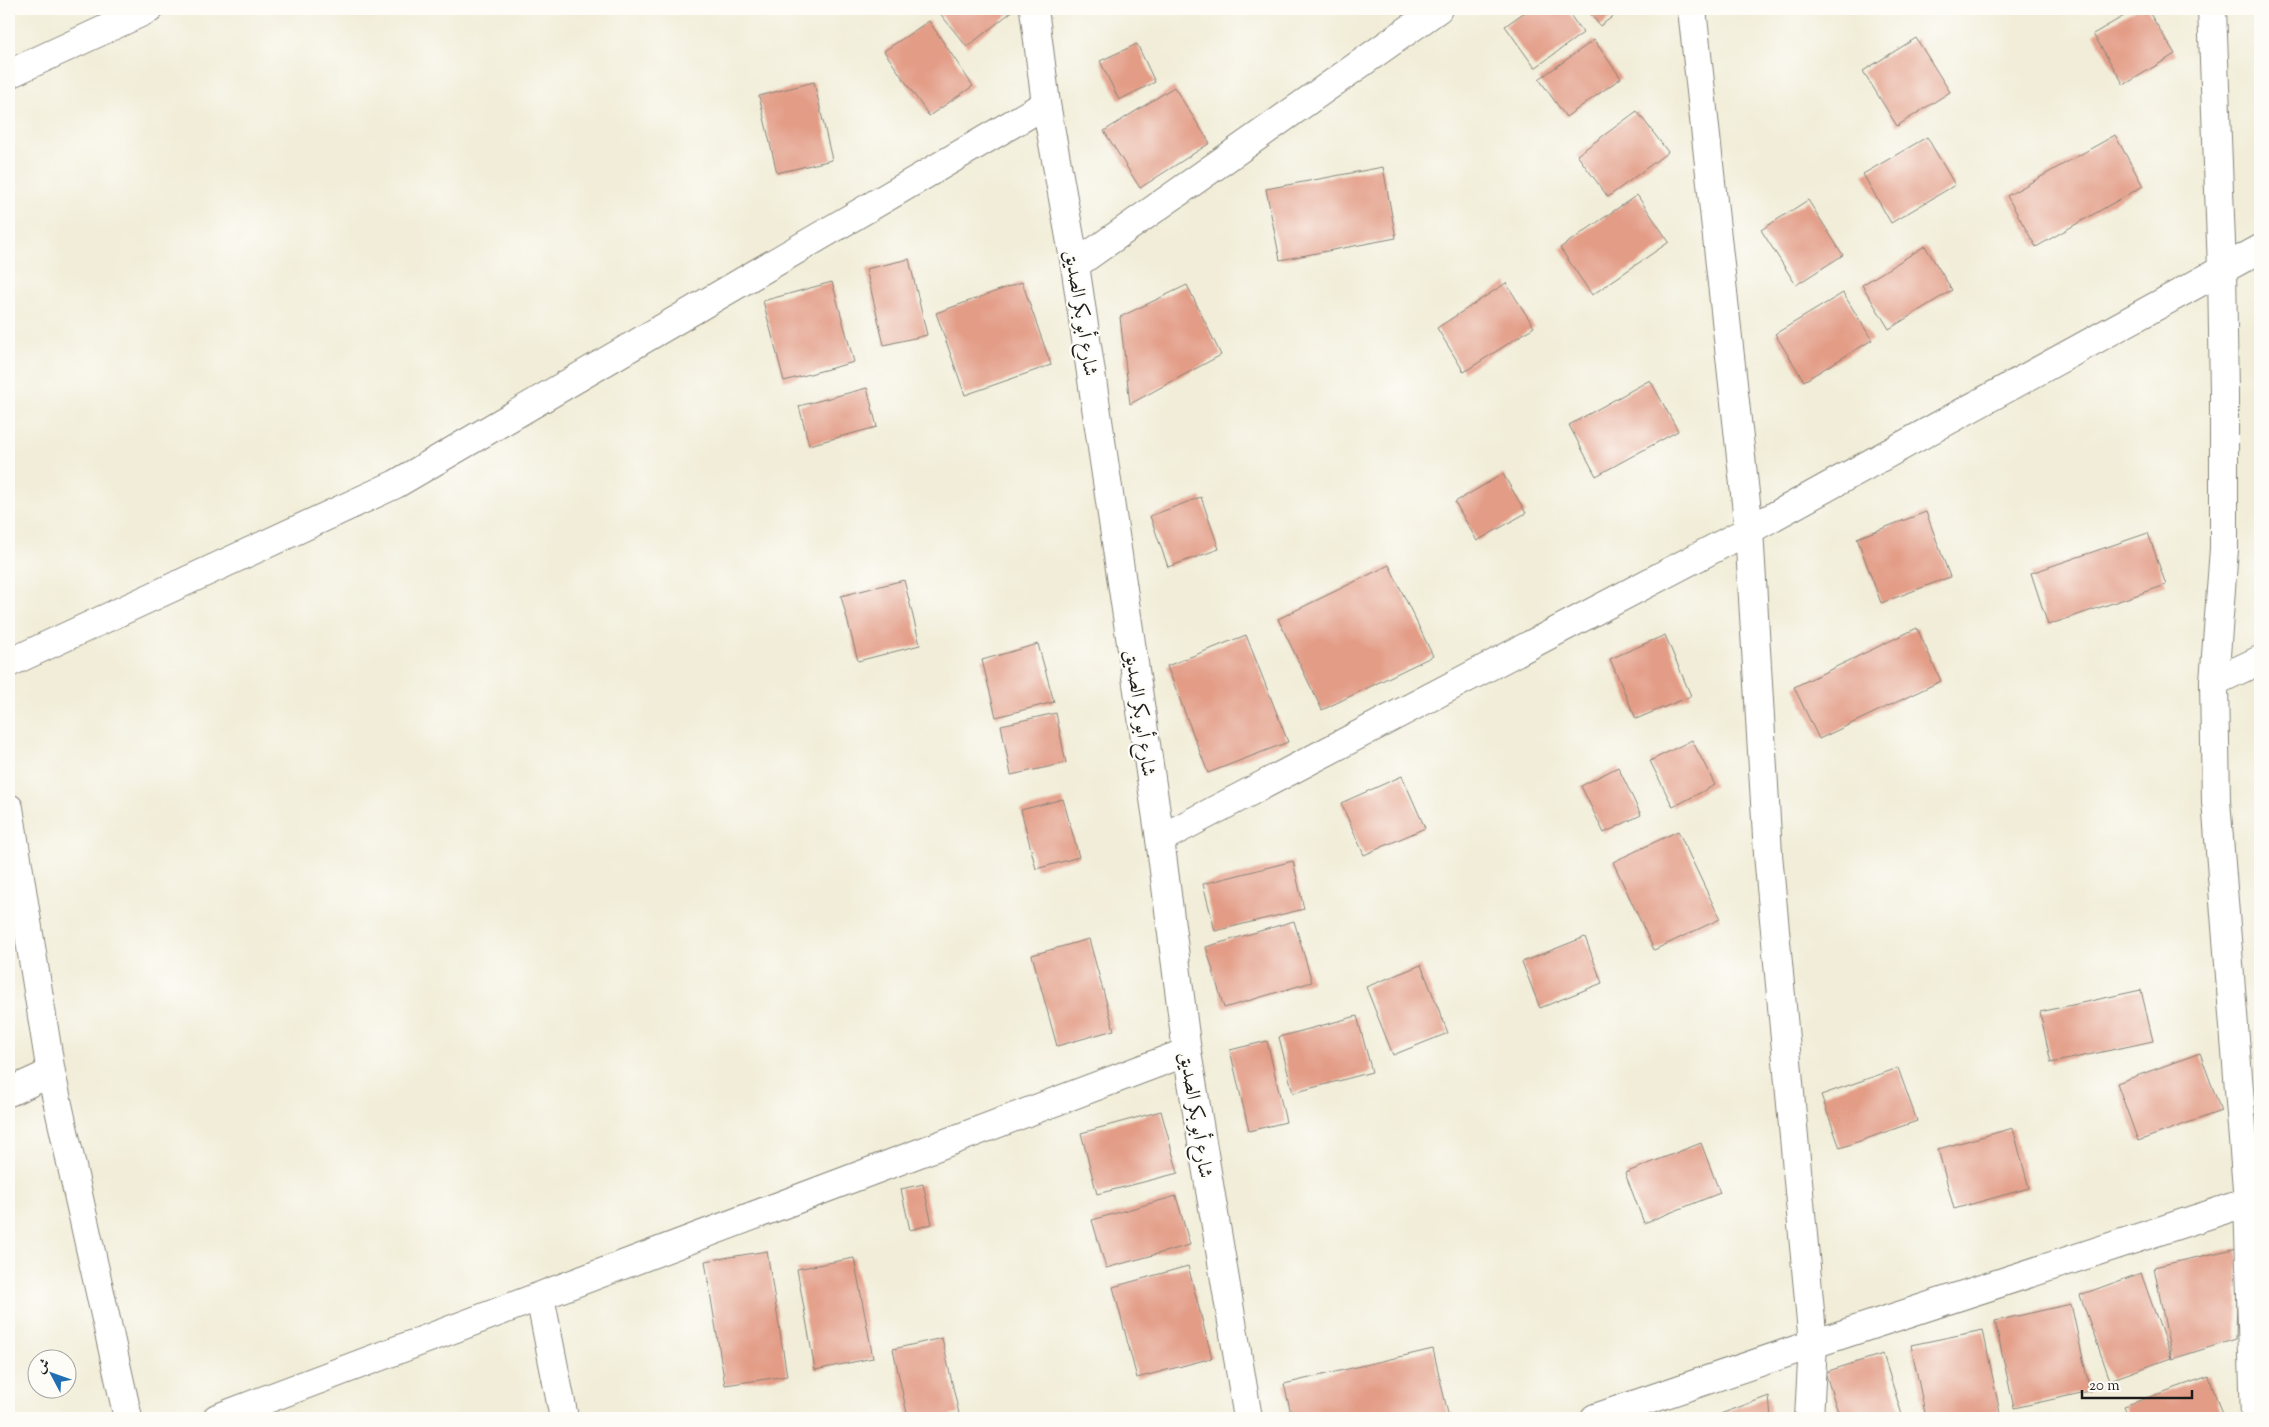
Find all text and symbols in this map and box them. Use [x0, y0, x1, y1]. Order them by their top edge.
street label: شارع أبو بكر الصديق [1054, 248, 1106, 379]
street label: شارع أبو بكر الصديق [1114, 648, 1164, 779]
street label: شارع أبو بكر الصديق [1169, 1050, 1221, 1181]
north arrow [28, 1350, 78, 1400]
text: ش [32, 1355, 56, 1379]
scale bar [2082, 1367, 2192, 1399]
text: 20 m [2089, 1376, 2120, 1397]

